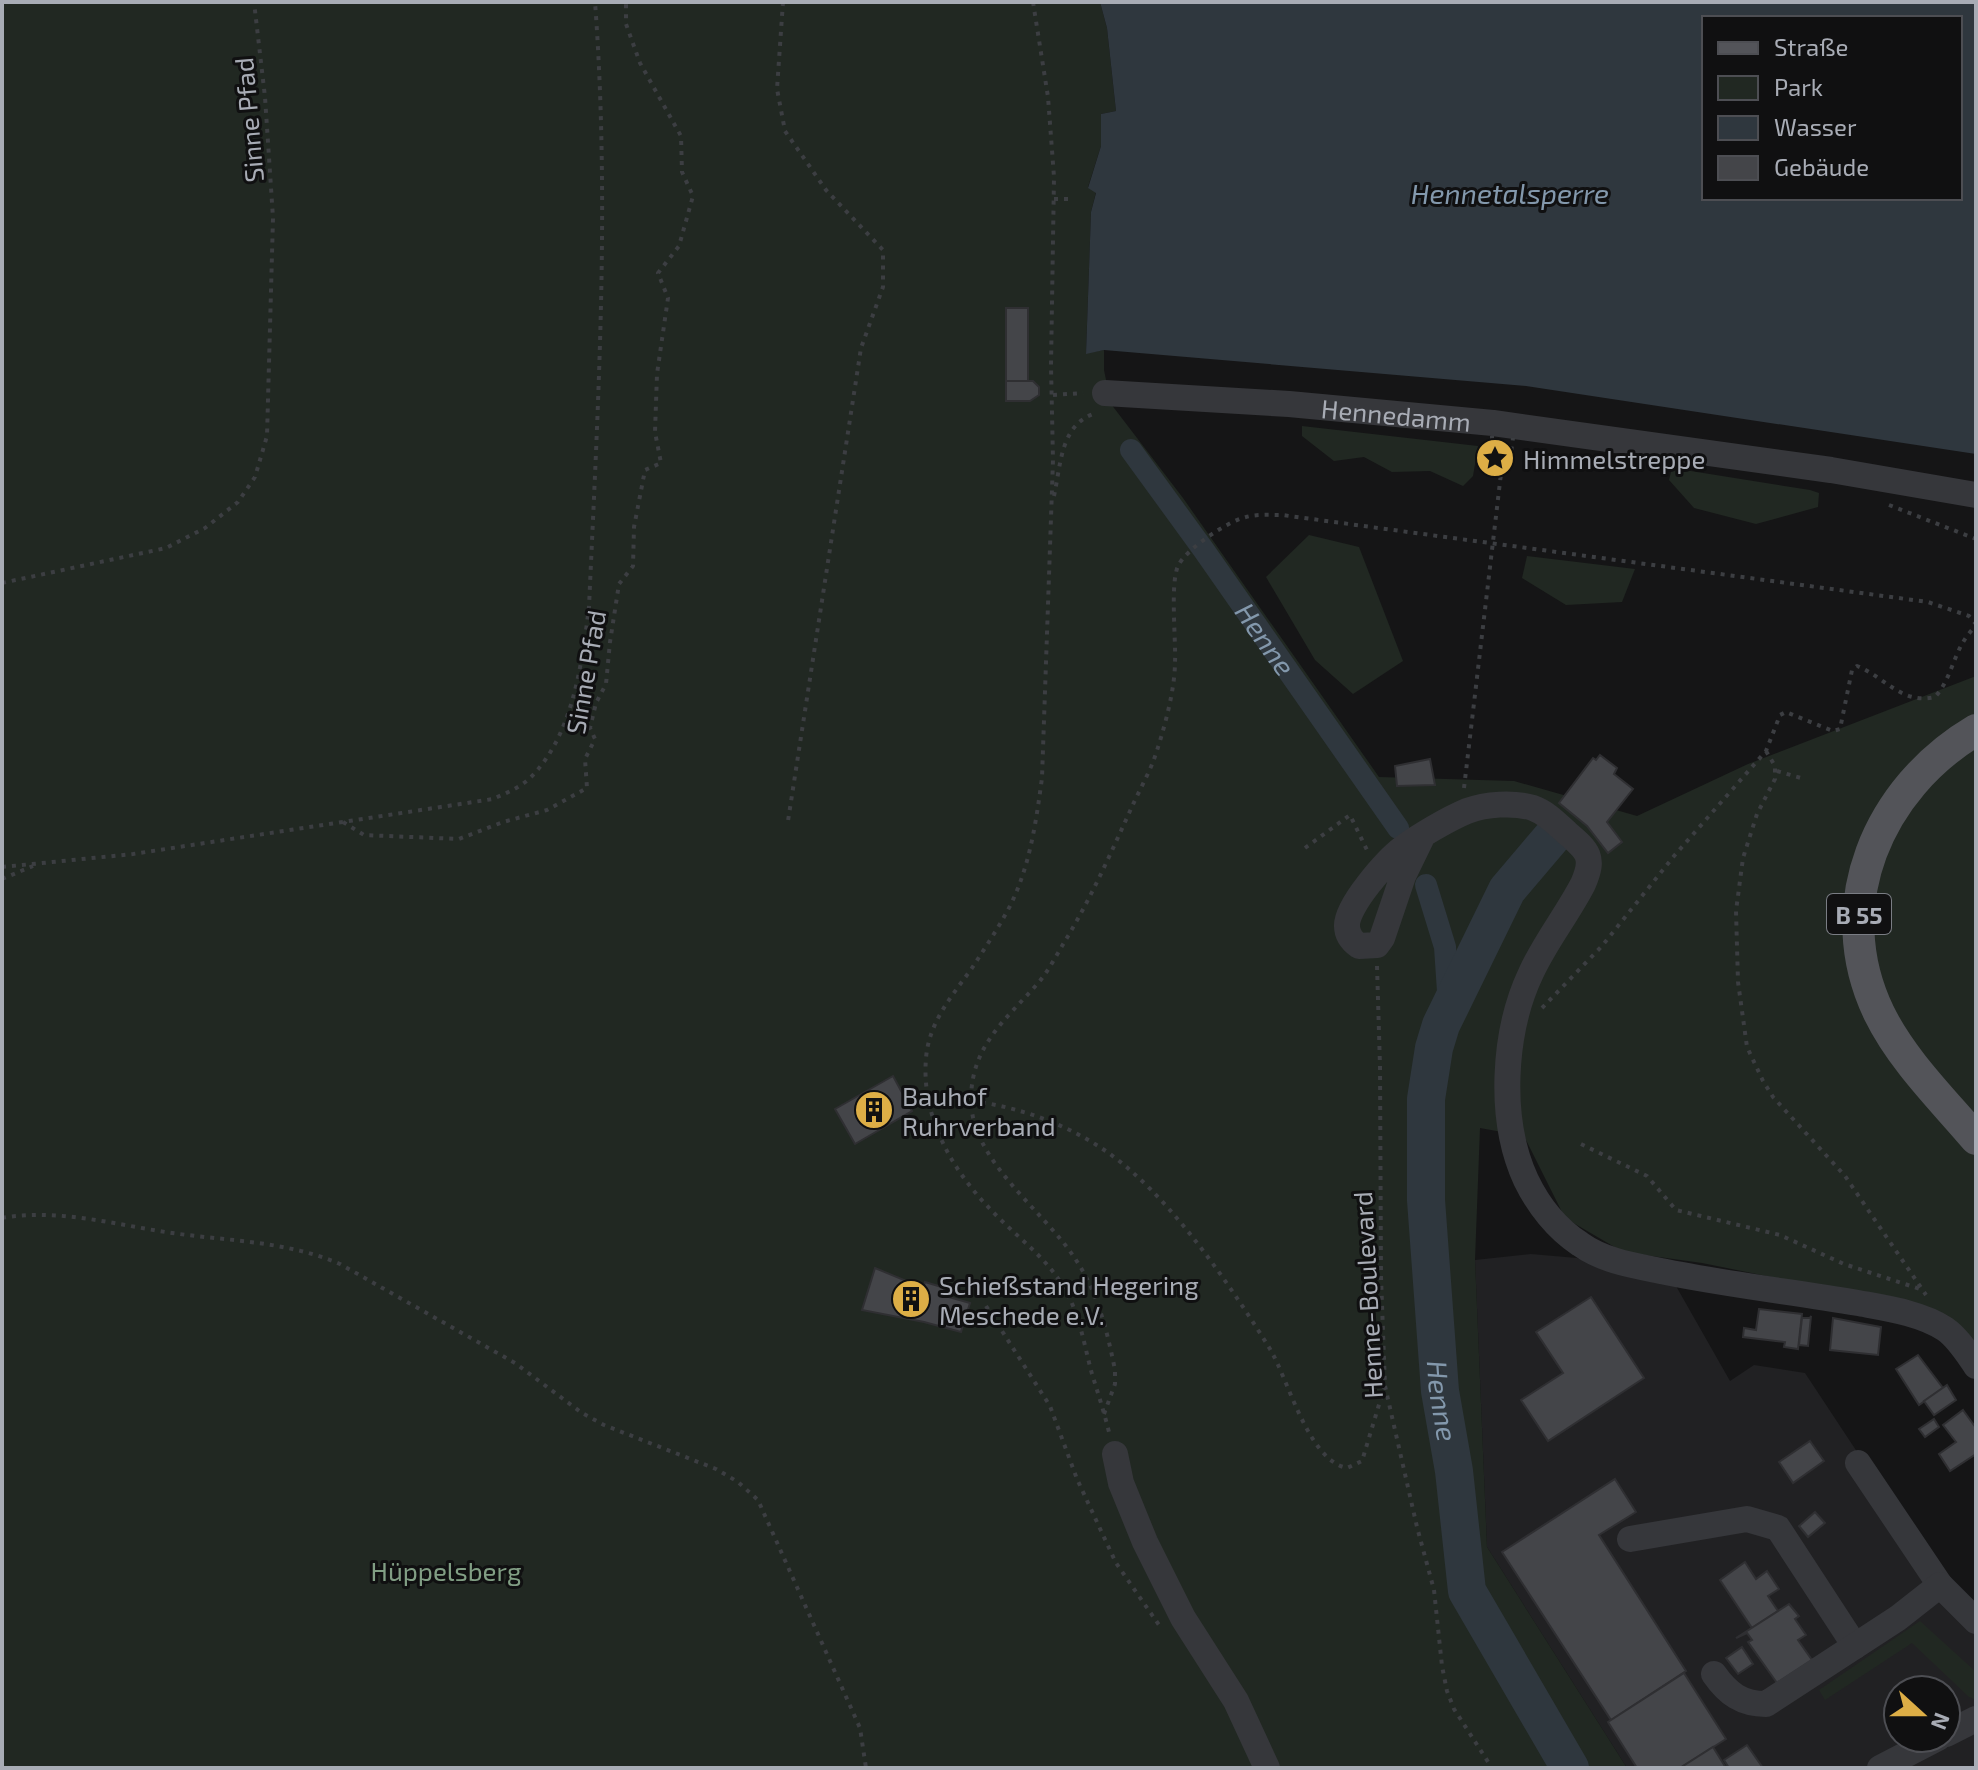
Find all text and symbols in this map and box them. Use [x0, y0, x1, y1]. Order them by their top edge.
legend [1702, 16, 1962, 200]
text: Straße [1774, 32, 1848, 61]
street label: Sinne Pfad [227, 56, 269, 184]
text: Park [1774, 72, 1823, 101]
text: Wasser [1774, 112, 1857, 141]
text: Gebäude [1774, 152, 1869, 181]
water label: Hennetalsperre [1411, 176, 1609, 210]
street label: Hennedamm [1320, 392, 1472, 436]
place icon: Himmelstreppe [1474, 437, 1516, 479]
place label: Himmelstreppe [1523, 443, 1705, 474]
water label: Henne [1229, 596, 1303, 682]
street label: Sinne Pfad [559, 608, 611, 736]
road number: B 55 [1827, 894, 1891, 934]
place label: Bauhof Ruhrverband [902, 1080, 1056, 1141]
building icon: Bauhof Ruhrverband [853, 1089, 895, 1131]
street label: Henne-Boulevard [1346, 1191, 1388, 1399]
place label: Schießstand Hegering Meschede e.V. [939, 1269, 1199, 1330]
building icon: Schießstand Hegering Meschede e.V. [890, 1278, 932, 1320]
water label: Henne [1421, 1359, 1465, 1444]
park label: Hüppelsberg [371, 1555, 521, 1586]
north arrow [1882, 1674, 1962, 1754]
text: N [1927, 1709, 1957, 1734]

